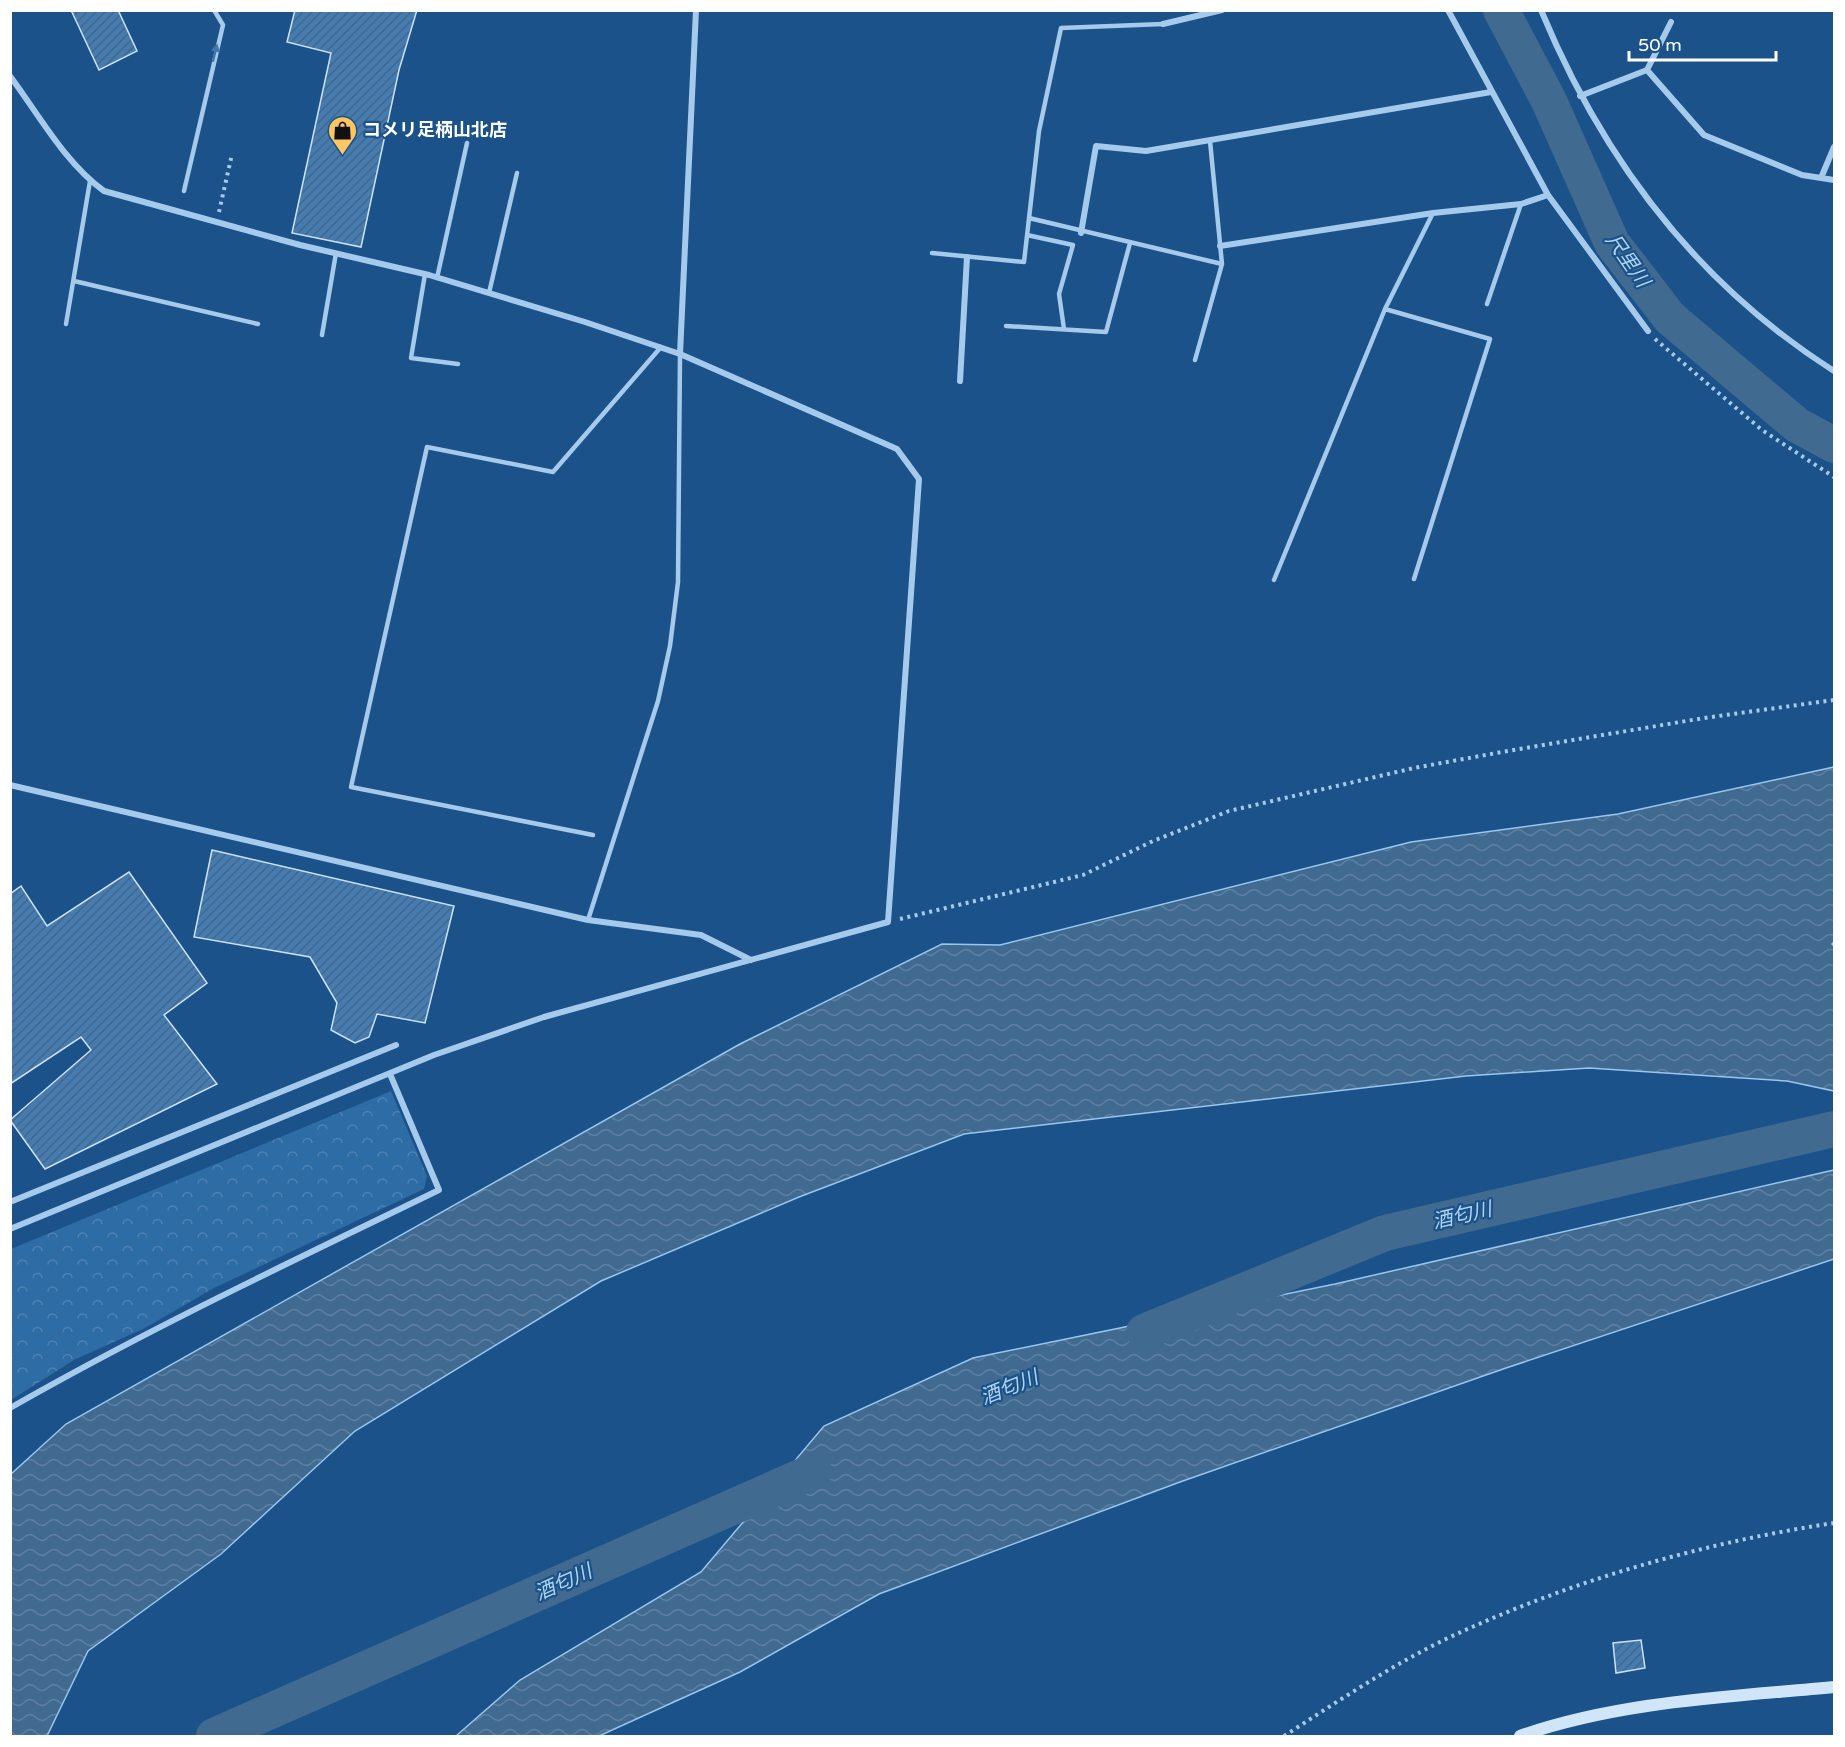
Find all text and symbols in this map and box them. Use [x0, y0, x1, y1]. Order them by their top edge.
scale bar [1629, 24, 1776, 62]
text: 50 m [1638, 34, 1682, 56]
one-way arrow [211, 44, 221, 63]
shop icon: コメリ足柄山北店 [326, 114, 358, 156]
place label: コメリ足柄山北店 [363, 119, 507, 141]
water label: 尺里川 [1600, 229, 1655, 294]
water label: 酒匂川 [1430, 1197, 1496, 1234]
water label: 酒匂川 [977, 1365, 1044, 1410]
water label: 酒匂川 [531, 1559, 598, 1606]

